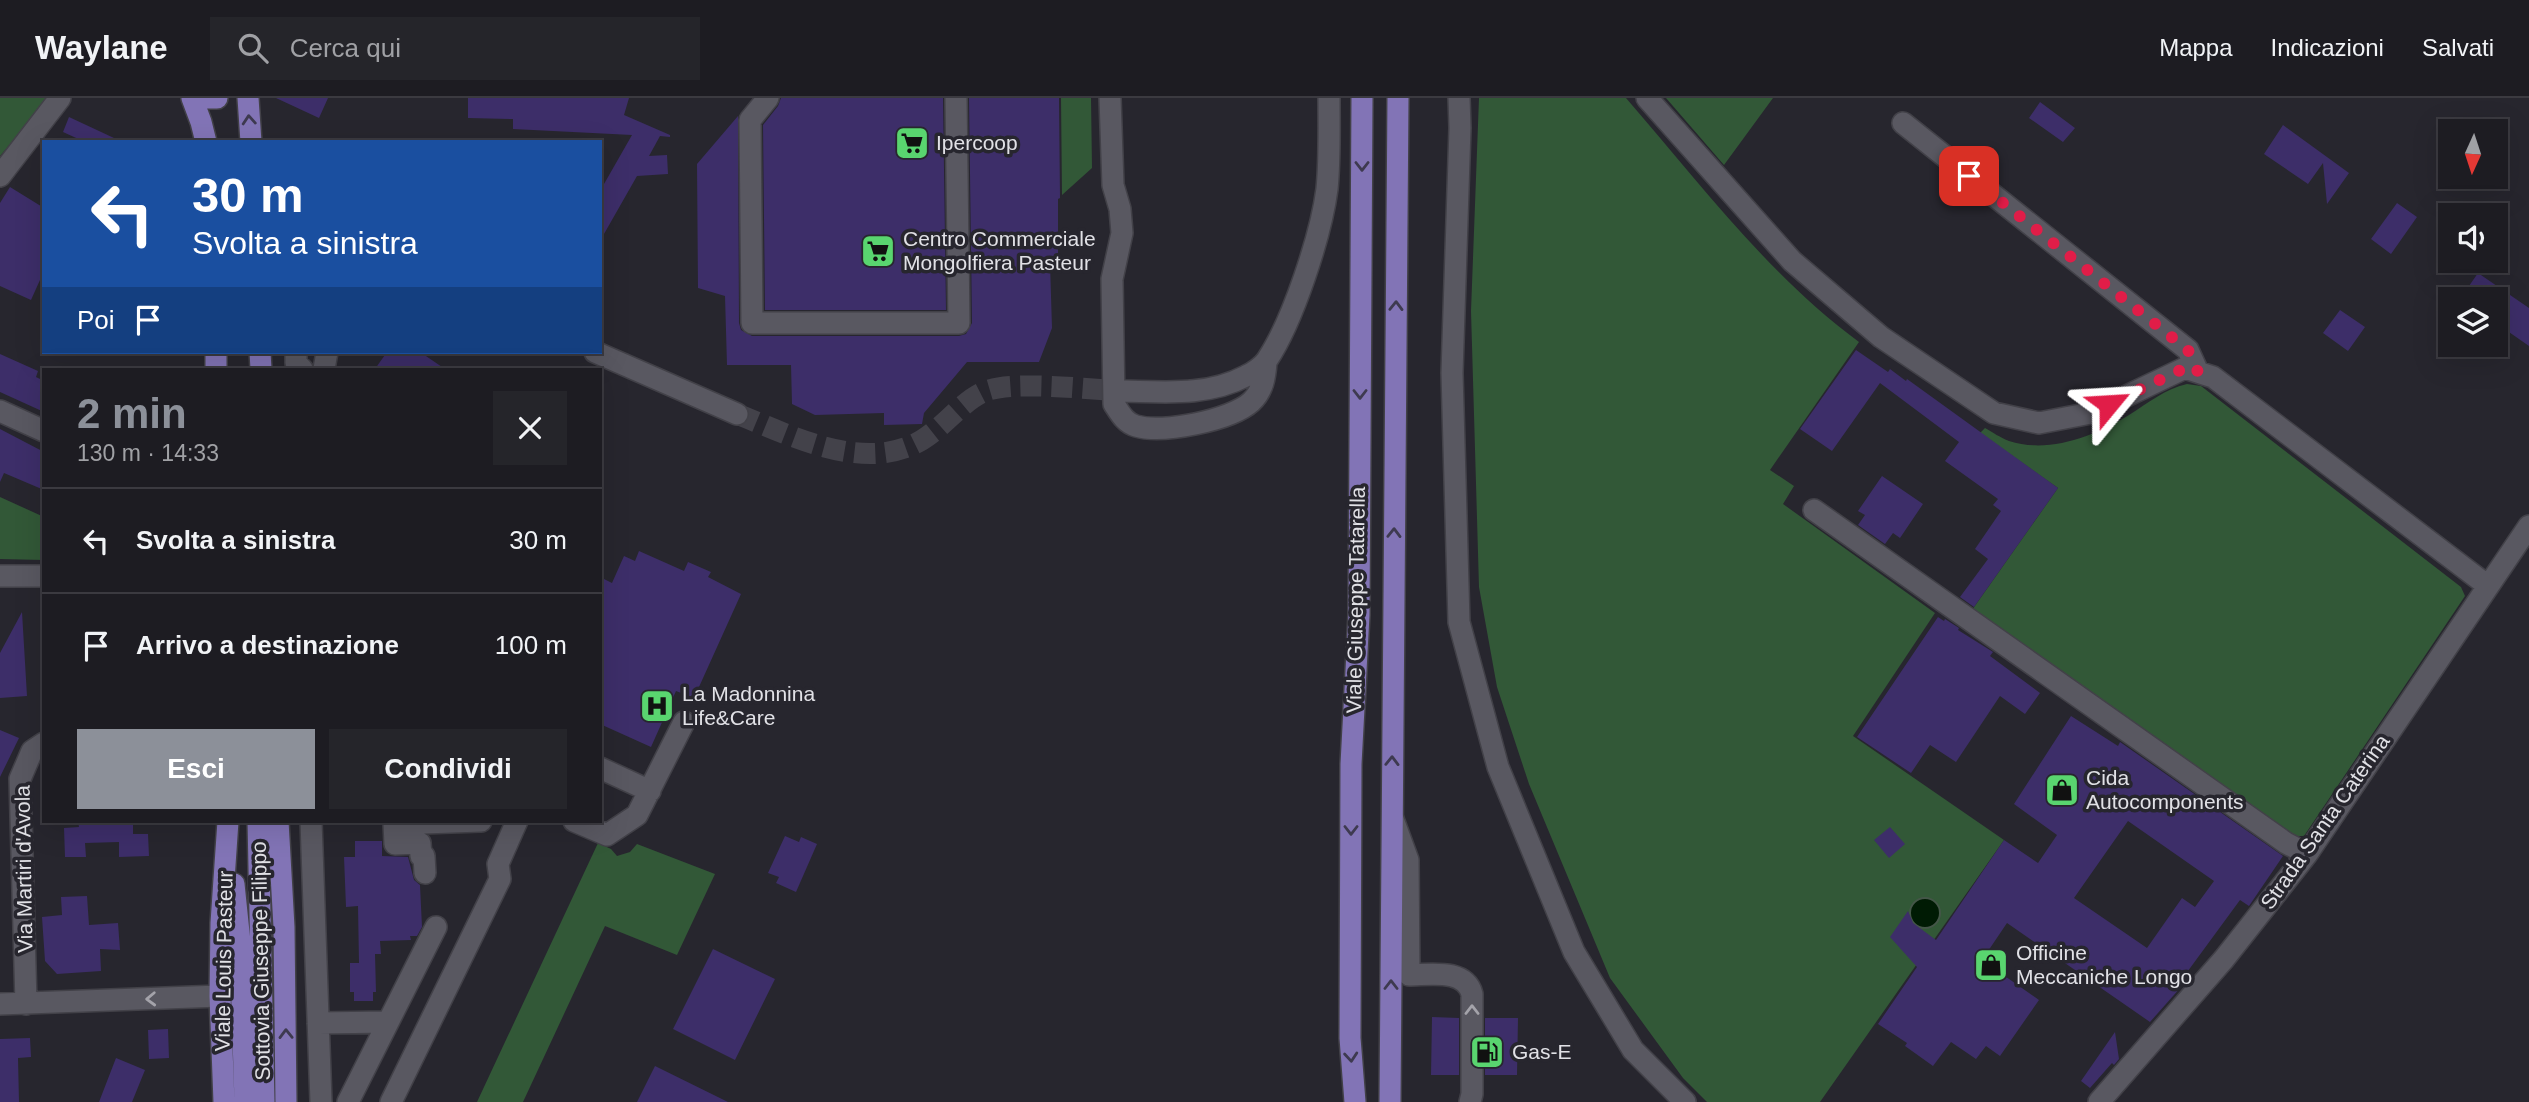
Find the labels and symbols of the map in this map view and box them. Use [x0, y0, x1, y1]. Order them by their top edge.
one-way arrow [242, 114, 257, 125]
north arrow [2438, 119, 2508, 189]
supermarket icon: Ipercoop [893, 124, 931, 162]
place label: Ipercoop [936, 131, 1018, 154]
pin [1939, 146, 1999, 206]
one-way arrow [1354, 161, 1370, 172]
place label: Centro Commerciale Mongolfiera Pasteur [903, 227, 1096, 274]
supermarket icon: Centro Commerciale Mongolfiera Pasteur [859, 232, 897, 270]
one-way arrow [1388, 300, 1404, 311]
position arrow [2072, 367, 2146, 441]
one-way arrow [1352, 389, 1368, 399]
street label: Viale Giuseppe Tatarella [1342, 486, 1369, 714]
one-way arrow [1386, 528, 1402, 538]
place label: La Madonnina Life&Care [682, 682, 815, 729]
hospital icon: La Madonnina Life&Care [638, 687, 676, 725]
street label: Strada Santa Caterina [2256, 730, 2394, 913]
one-way arrow [1384, 755, 1400, 766]
place label: Cida Autocomponents [2086, 766, 2244, 813]
shop icon: Cida Autocomponents [2043, 771, 2081, 809]
street label: Via Martiri d'Avola [11, 785, 36, 953]
one-way arrow [1343, 825, 1359, 836]
street label: Sottovia Giuseppe Filippo [247, 841, 274, 1081]
street label: Viale Louis Pasteur [210, 871, 237, 1051]
place label: Officine Meccaniche Longo [2016, 941, 2192, 988]
shop icon: Officine Meccaniche Longo [1972, 946, 2010, 984]
one-way arrow [1383, 979, 1399, 990]
one-way arrow [146, 992, 157, 1007]
one-way arrow [1464, 1004, 1480, 1014]
one-way arrow [278, 1028, 293, 1039]
fuel station icon: Gas-E [1468, 1033, 1506, 1071]
place label: Gas-E [1512, 1040, 1572, 1063]
one-way arrow [1343, 1052, 1358, 1063]

